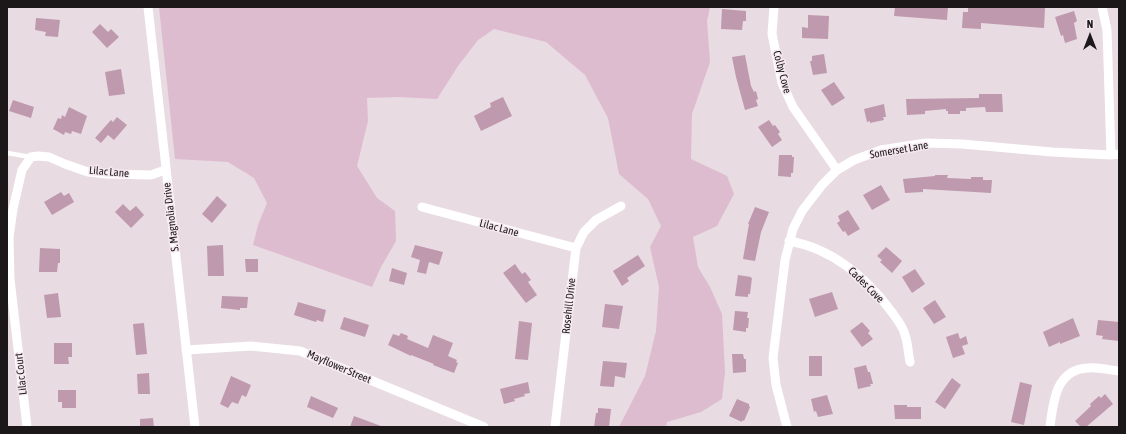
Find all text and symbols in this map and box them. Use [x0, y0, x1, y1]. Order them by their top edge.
north arrow [1070, 16, 1110, 56]
text: N [1087, 18, 1093, 30]
street label: Colby Cove [770, 49, 794, 95]
street label: Somerset Lane [869, 138, 929, 162]
street label: Lilac Lane [88, 164, 130, 180]
street label: S. Magnolia Drive [160, 182, 182, 252]
street label: Lilac Lane [478, 216, 520, 240]
street label: Cades Cove [845, 264, 887, 306]
street label: Rosehill Drive [560, 277, 578, 335]
street label: Mayflower Street [305, 348, 373, 386]
street label: Lilac Court [12, 352, 30, 396]

